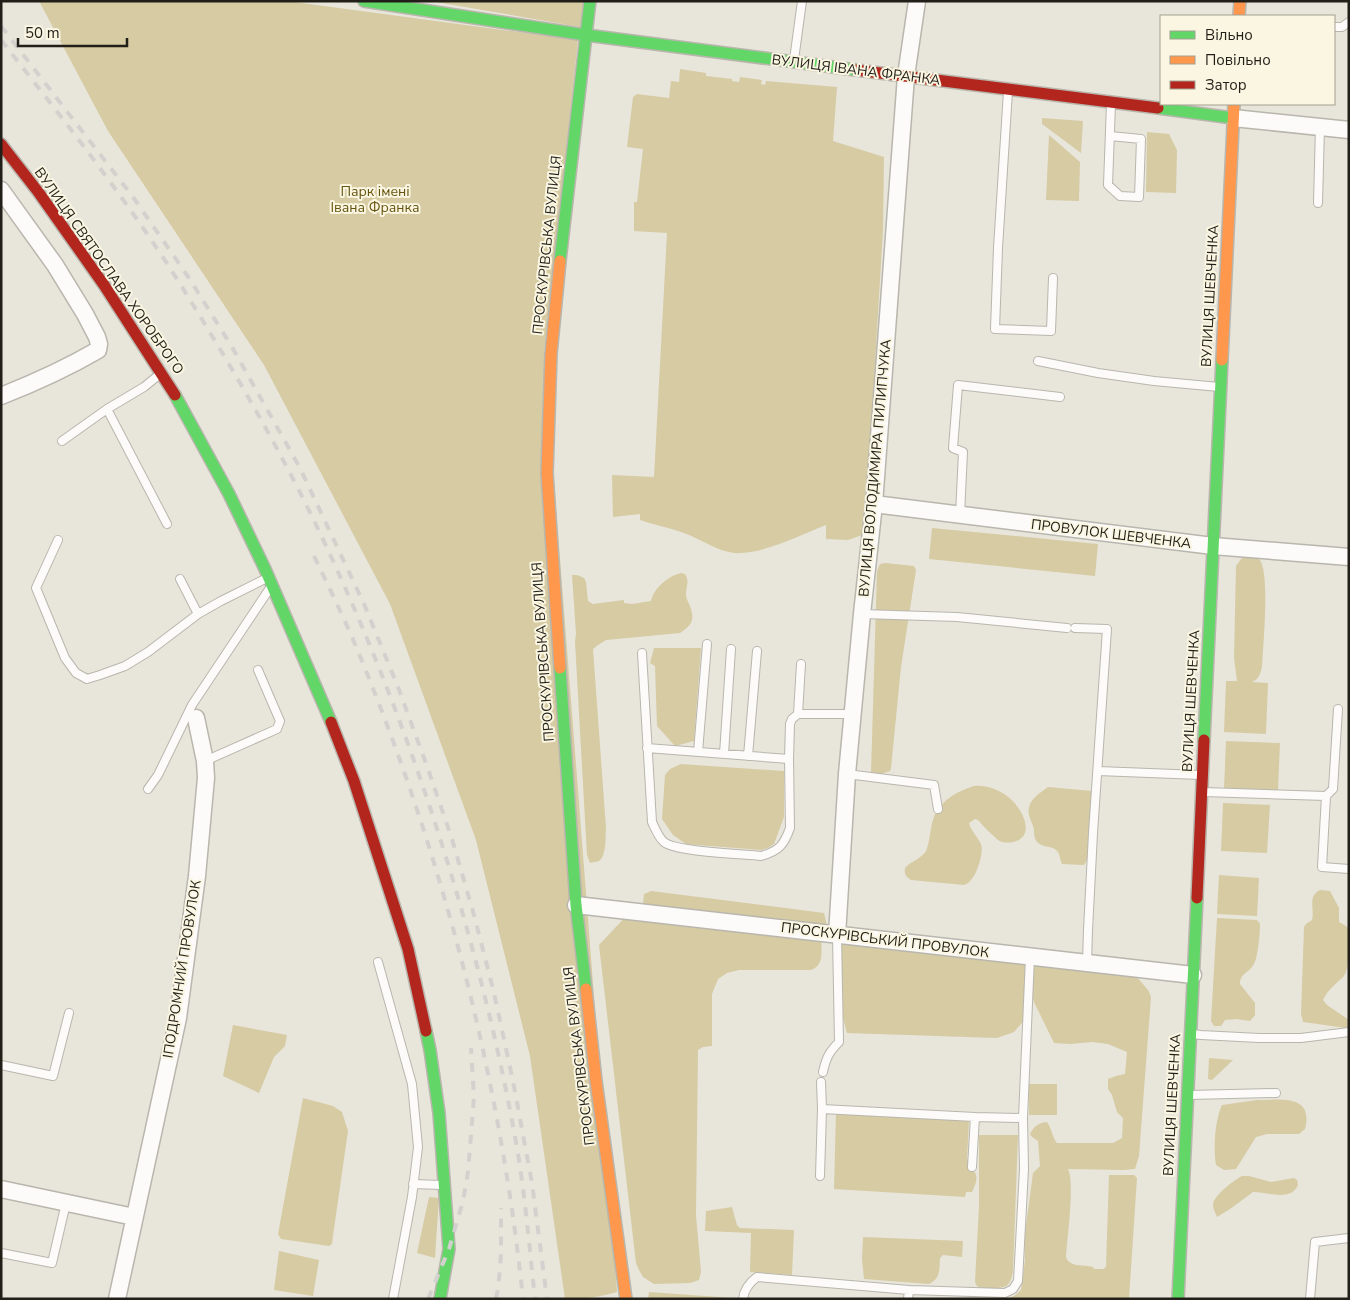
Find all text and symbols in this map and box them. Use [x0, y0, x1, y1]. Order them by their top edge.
scale bar [18, 15, 126, 47]
legend [1160, 15, 1335, 105]
text: 50 m [25, 23, 60, 43]
text: Вільно [1205, 25, 1253, 45]
street label: ВУЛИЦЯ ІВАНА ФРАНКА [771, 50, 941, 90]
text: Повільно [1205, 50, 1271, 70]
text: Затор [1205, 75, 1247, 95]
street label: ПРОСКУРІВСЬКА ВУЛИЦЯ [528, 155, 566, 335]
street label: ВУЛИЦЯ СВЯТОСЛАВА ХОРОБРОГО [30, 164, 188, 378]
park label: Парк імені Івана Франка [331, 182, 419, 217]
street label: ВУЛИЦЯ ШЕВЧЕНКА [1197, 224, 1223, 368]
street label: ВУЛИЦЯ ВОЛОДИМИРА ПИЛИПЧУКА [854, 338, 896, 598]
street label: ПРОВУЛОК ШЕВЧЕНКА [1030, 515, 1192, 553]
street label: ПРОСКУРІВСЬКА ВУЛИЦЯ [527, 562, 559, 742]
street label: ВУЛИЦЯ ШЕВЧЕНКА [1178, 629, 1204, 773]
street label: ІПОДРОМНИЙ ПРОВУЛОК [159, 879, 205, 1059]
street label: ПРОСКУРІВСЬКИЙ ПРОВУЛОК [780, 918, 990, 962]
street label: ПРОСКУРІВСЬКА ВУЛИЦЯ [559, 966, 599, 1146]
street label: ВУЛИЦЯ ШЕВЧЕНКА [1159, 1033, 1185, 1177]

